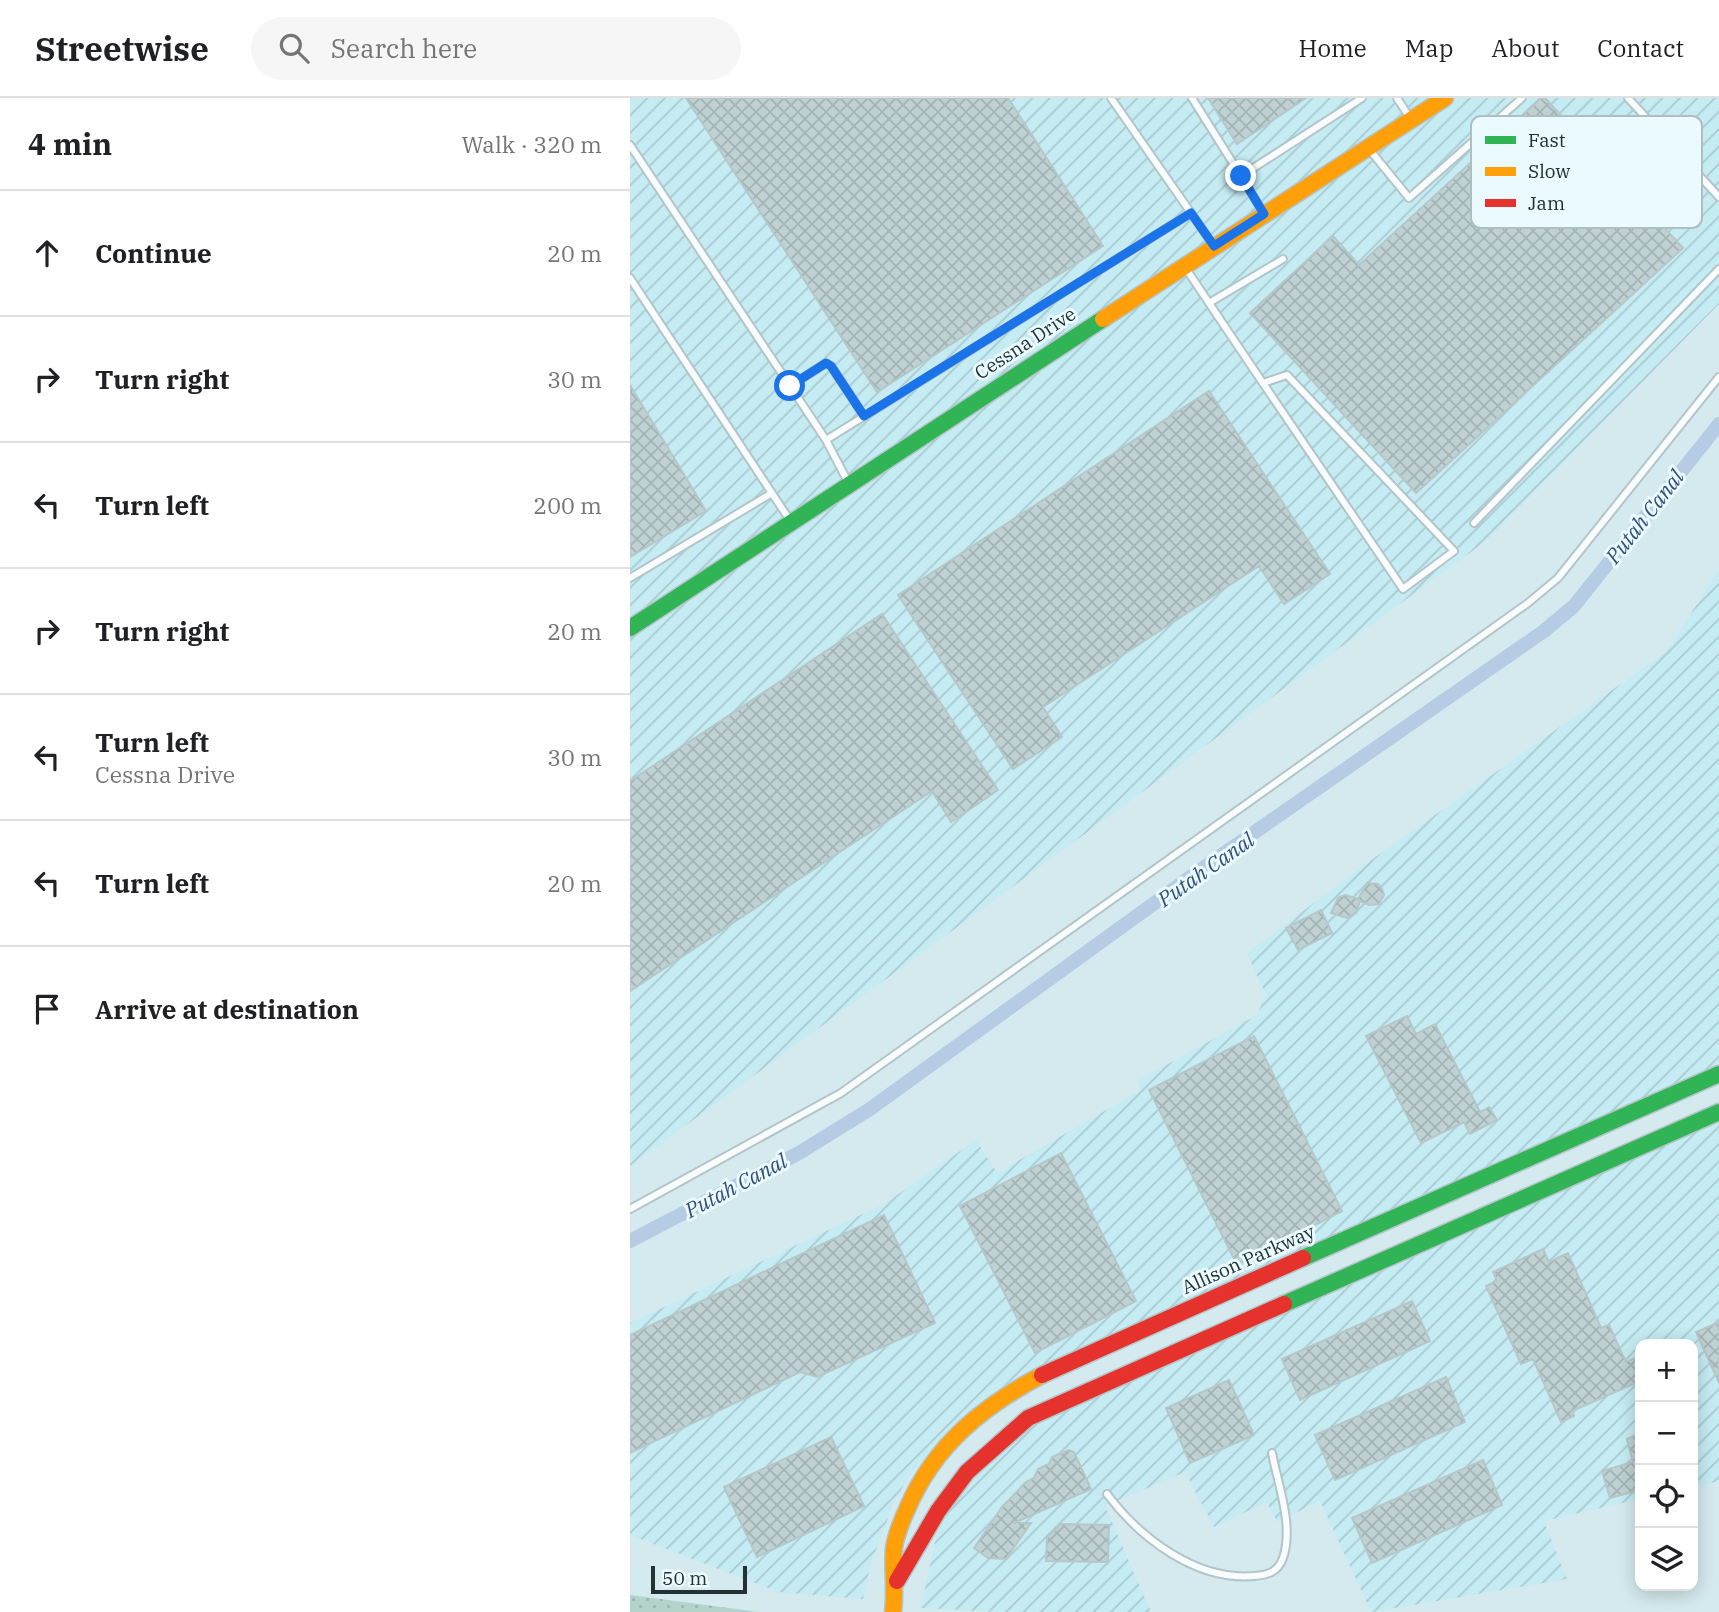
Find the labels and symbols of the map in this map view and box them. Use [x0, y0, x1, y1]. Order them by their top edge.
legend [1471, 116, 1702, 228]
text: Fast [1528, 128, 1566, 152]
text: Slow [1528, 159, 1570, 183]
route end [1225, 160, 1256, 191]
text: Jam [1528, 191, 1565, 215]
street label: Cessna Drive [970, 301, 1080, 385]
route start [774, 370, 805, 401]
water label: Putah Canal [1598, 463, 1690, 570]
water label: Putah Canal [1151, 825, 1260, 913]
water label: Putah Canal [679, 1146, 792, 1224]
street label: Allison Parkway [1178, 1219, 1319, 1299]
scale bar [651, 1563, 747, 1595]

